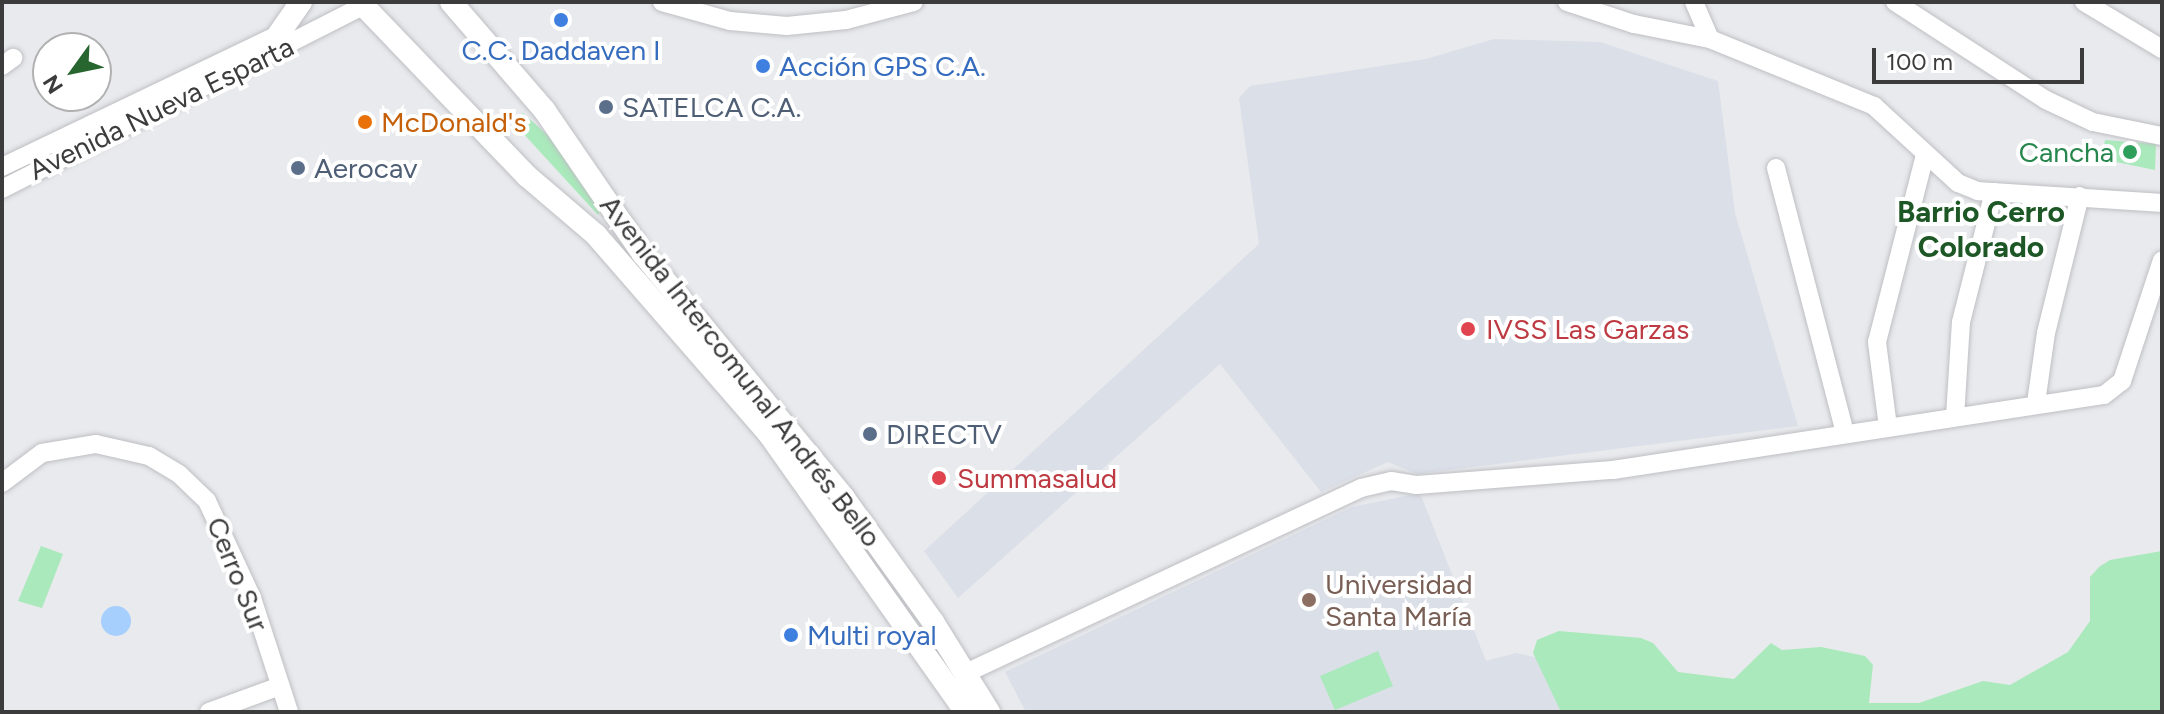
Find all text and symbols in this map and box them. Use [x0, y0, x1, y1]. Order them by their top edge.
marker: C.C. Daddaven I [552, 11, 570, 29]
street label: Avenida Nueva Esparta [23, 29, 299, 187]
north arrow [32, 32, 112, 112]
scale bar [1876, 32, 2088, 82]
place label: C.C. Daddaven I [461, 33, 661, 67]
text: 100 m [1886, 47, 1953, 76]
place label: Acción GPS C.A. [779, 49, 986, 83]
marker: Acción GPS C.A. [754, 57, 772, 75]
place label: SATELCA C.A. [622, 90, 801, 124]
marker: SATELCA C.A. [597, 98, 615, 116]
place label: McDonald's [381, 105, 526, 139]
marker: McDonald's [356, 113, 374, 131]
place label: Cancha [2019, 135, 2114, 169]
marker: Cancha [2121, 143, 2139, 161]
place label: Aerocav [314, 151, 418, 185]
marker: Aerocav [289, 159, 307, 177]
street label: Avenida Intercomunal Andrés Bello [593, 189, 889, 553]
district label: Barrio Cerro Colorado [1897, 194, 2065, 264]
place label: IVSS Las Garzas [1486, 312, 1689, 346]
marker: IVSS Las Garzas [1457, 318, 1479, 340]
place label: DIRECTV [886, 417, 1002, 451]
marker: DIRECTV [861, 425, 879, 443]
place label: Summasalud [957, 461, 1117, 495]
marker: Summasalud [928, 467, 950, 489]
street label: Cerro Sur [200, 512, 276, 636]
place label: Universidad Santa María [1325, 567, 1473, 633]
marker: Universidad Santa María [1300, 591, 1318, 609]
place label: Multi royal [807, 618, 937, 652]
marker: Multi royal [782, 626, 800, 644]

